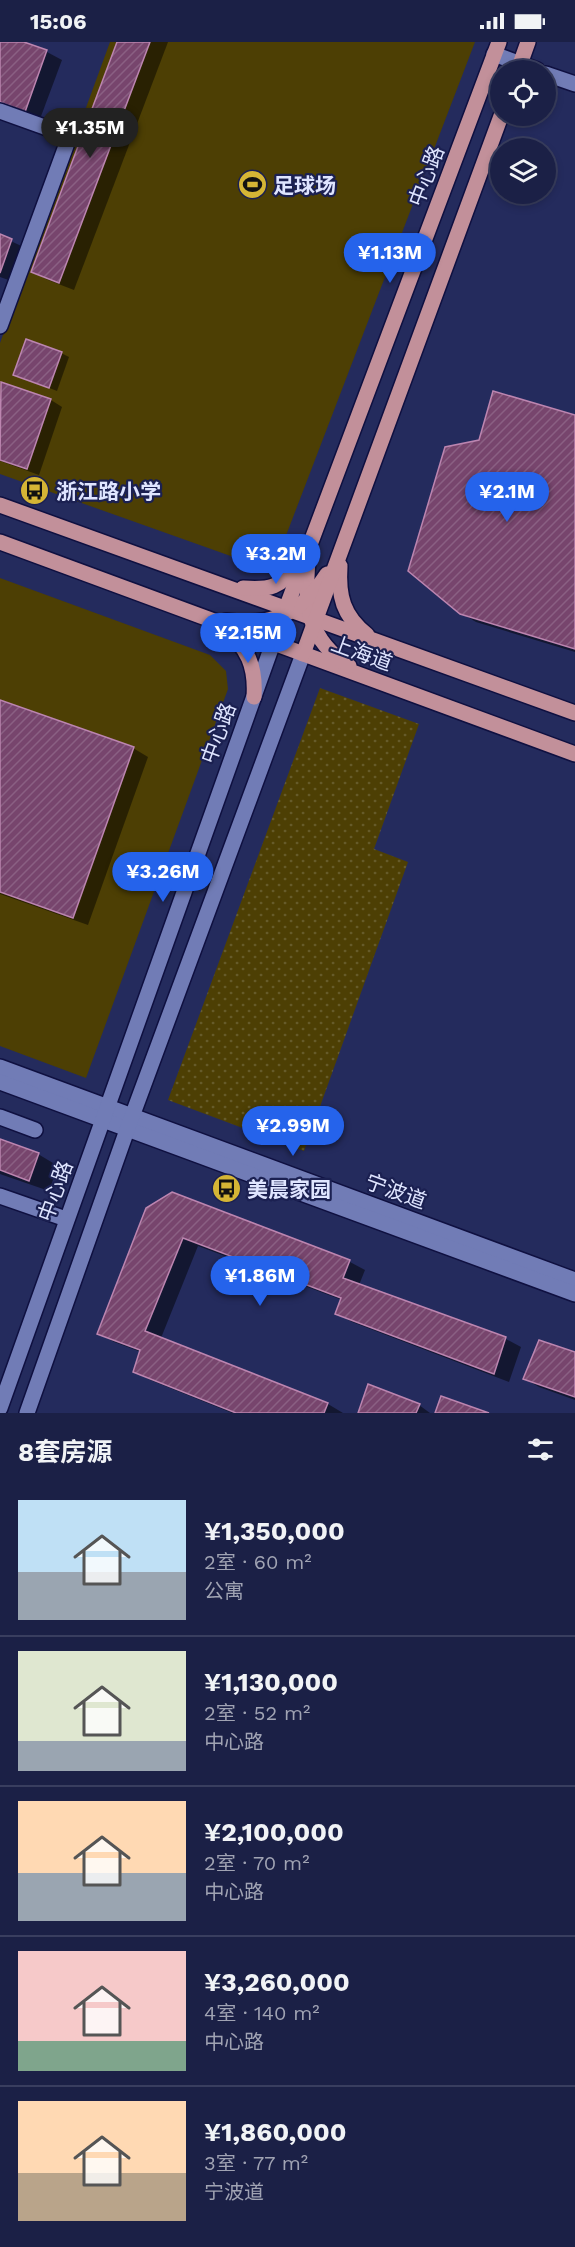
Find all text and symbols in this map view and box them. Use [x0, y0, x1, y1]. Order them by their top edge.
text: 15:06 [30, 9, 87, 34]
map controls [490, 60, 556, 204]
button: locate [490, 60, 556, 126]
pin: ¥1.35M [41, 108, 139, 159]
text: ¥1.35M [55, 115, 125, 139]
button: layers [490, 138, 556, 204]
street label: 中心路 [403, 142, 449, 210]
sports icon: 足球场 [236, 169, 268, 201]
place label: 足球场 [273, 173, 336, 198]
pin: ¥1.13M [341, 233, 439, 284]
text: ¥1.13M [358, 240, 422, 264]
pin: ¥2.1M [465, 472, 549, 523]
bus stop icon: 浙江路小学 [19, 475, 51, 507]
place label: 浙江路小学 [56, 479, 161, 504]
text: ¥2.1M [479, 479, 535, 503]
pin: ¥3.2M [234, 534, 318, 585]
text: ¥3.2M [245, 541, 307, 565]
pin: ¥2.15M [199, 613, 297, 664]
text: ¥2.15M [214, 620, 282, 644]
street label: 上海道 [328, 630, 396, 676]
street label: 中心路 [195, 699, 241, 767]
pin: ¥3.26M [114, 852, 212, 903]
text: ¥3.26M [126, 859, 200, 883]
pin: ¥2.99M [244, 1106, 342, 1157]
text: ¥2.99M [256, 1113, 330, 1137]
street label: 中心路 [32, 1157, 78, 1225]
street label: 宁波道 [362, 1168, 430, 1214]
bus stop icon: 美晨家园 [210, 1173, 242, 1205]
place label: 美晨家园 [247, 1177, 331, 1202]
pin: ¥1.86M [211, 1256, 309, 1307]
text: ¥1.86M [225, 1263, 295, 1287]
icon: filters [524, 1433, 557, 1466]
text: 8套房源 [18, 1437, 112, 1467]
text: ¥1,350,000 [204, 1516, 345, 1546]
icon: home [66, 1524, 138, 1596]
text: 2室 · 60 m² [204, 1550, 312, 1574]
text: 公寓 [204, 1579, 244, 1603]
text: ¥1,130,000 [204, 1667, 338, 1697]
icon: home [66, 1675, 138, 1747]
text: 2室 · 52 m² [204, 1701, 310, 1725]
text: 中心路 [204, 1730, 264, 1754]
text: ¥2,100,000 [204, 1817, 344, 1847]
icon: home [66, 1825, 138, 1897]
text: 2室 · 70 m² [204, 1851, 309, 1875]
text: 中心路 [204, 1880, 264, 1904]
text: ¥3,260,000 [204, 1967, 350, 1997]
icon: home [66, 1975, 138, 2047]
text: 4室 · 140 m² [204, 2001, 320, 2025]
text: 中心路 [204, 2030, 264, 2054]
text: ¥1,860,000 [204, 2117, 346, 2147]
icon: home [66, 2125, 138, 2197]
text: 3室 · 77 m² [204, 2151, 308, 2175]
text: 宁波道 [204, 2180, 264, 2204]

